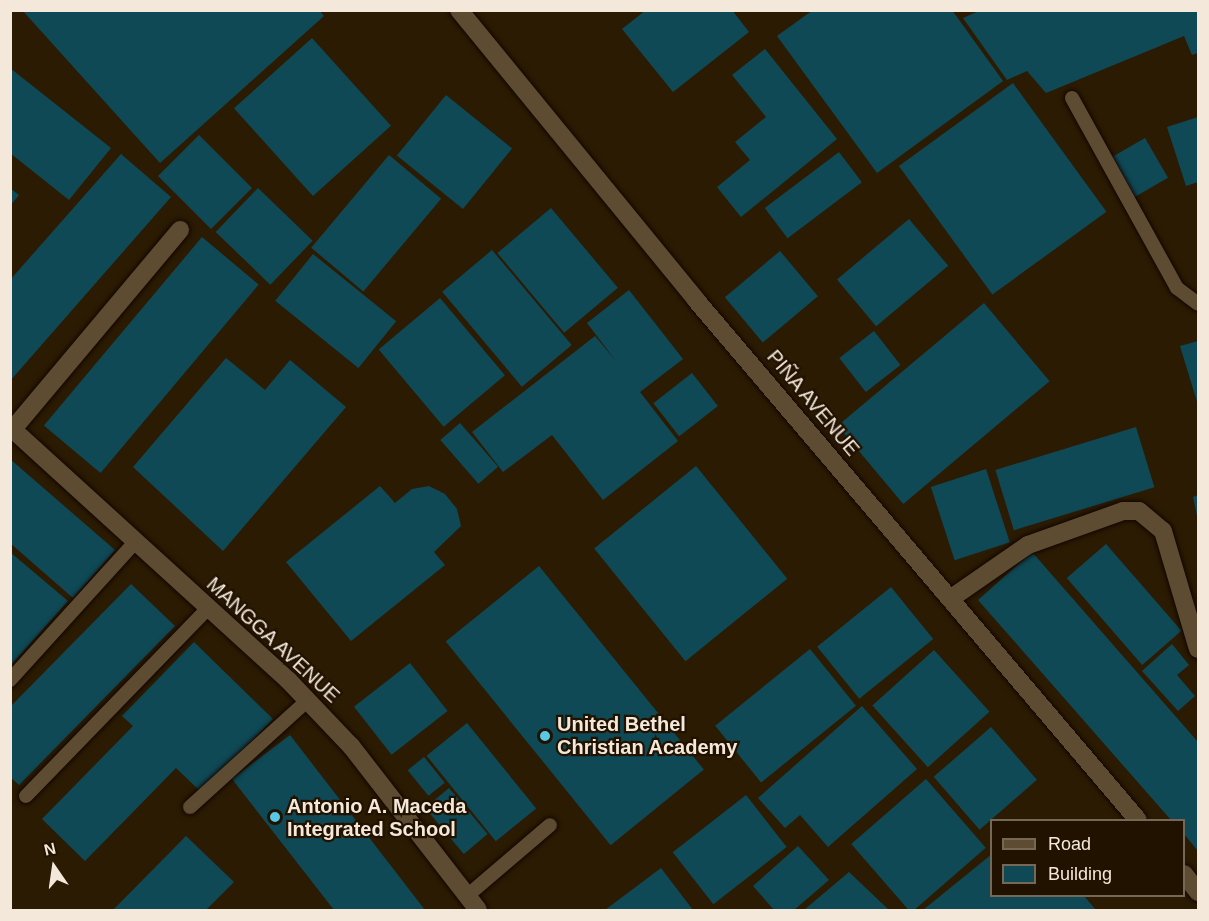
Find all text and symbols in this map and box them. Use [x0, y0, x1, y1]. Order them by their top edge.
street label: PIÑA AVENUE [761, 344, 865, 462]
street label: MANGGA AVENUE [201, 571, 345, 709]
place label: United Bethel Christian Academy [557, 712, 738, 759]
marker: United Bethel Christian Academy [538, 729, 552, 743]
place label: Antonio A. Maceda Integrated School [287, 794, 467, 841]
marker: Antonio A. Maceda Integrated School [268, 810, 282, 824]
legend [990, 819, 1185, 897]
text: Road [1048, 834, 1091, 854]
north arrow [24, 837, 84, 897]
text: N [42, 839, 57, 859]
text: Building [1048, 864, 1112, 884]

